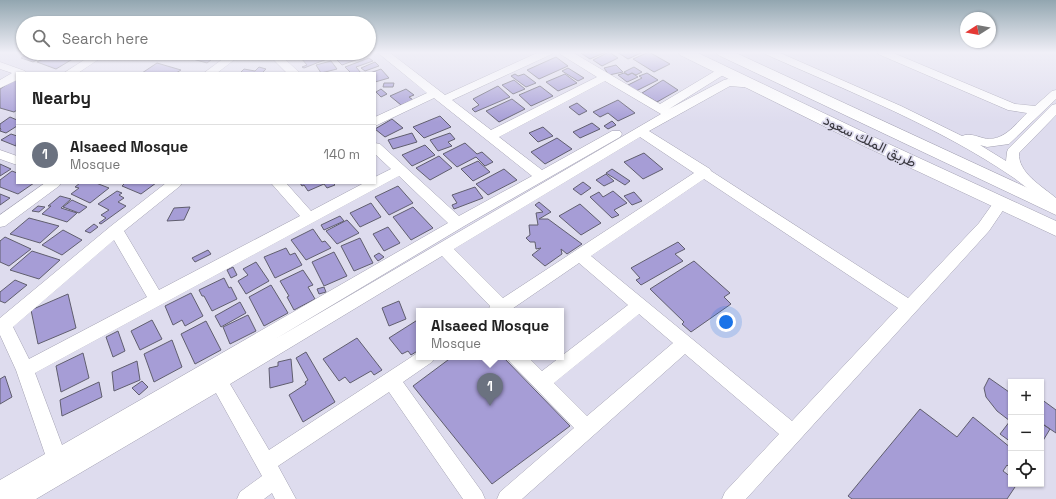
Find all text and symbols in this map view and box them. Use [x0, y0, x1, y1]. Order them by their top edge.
north arrow [960, 12, 996, 48]
search box [16, 16, 376, 60]
icon: search [30, 27, 52, 49]
text: Search here [62, 29, 148, 48]
text: Nearby [32, 87, 91, 109]
street label: طريق الملك سعود [821, 111, 919, 171]
text: Alsaeed Mosque [70, 137, 188, 156]
text: 1 [42, 146, 48, 163]
text: 140 m [324, 146, 360, 163]
text: Mosque [70, 156, 120, 173]
popup [416, 308, 564, 360]
your location [716, 312, 736, 332]
text: Alsaeed Mosque [431, 316, 549, 335]
text: Mosque [431, 335, 481, 352]
pin: 1 [477, 373, 503, 406]
map controls [1008, 379, 1044, 487]
button: + [1008, 379, 1044, 415]
button: − [1008, 415, 1044, 451]
button: locate [1008, 451, 1044, 487]

